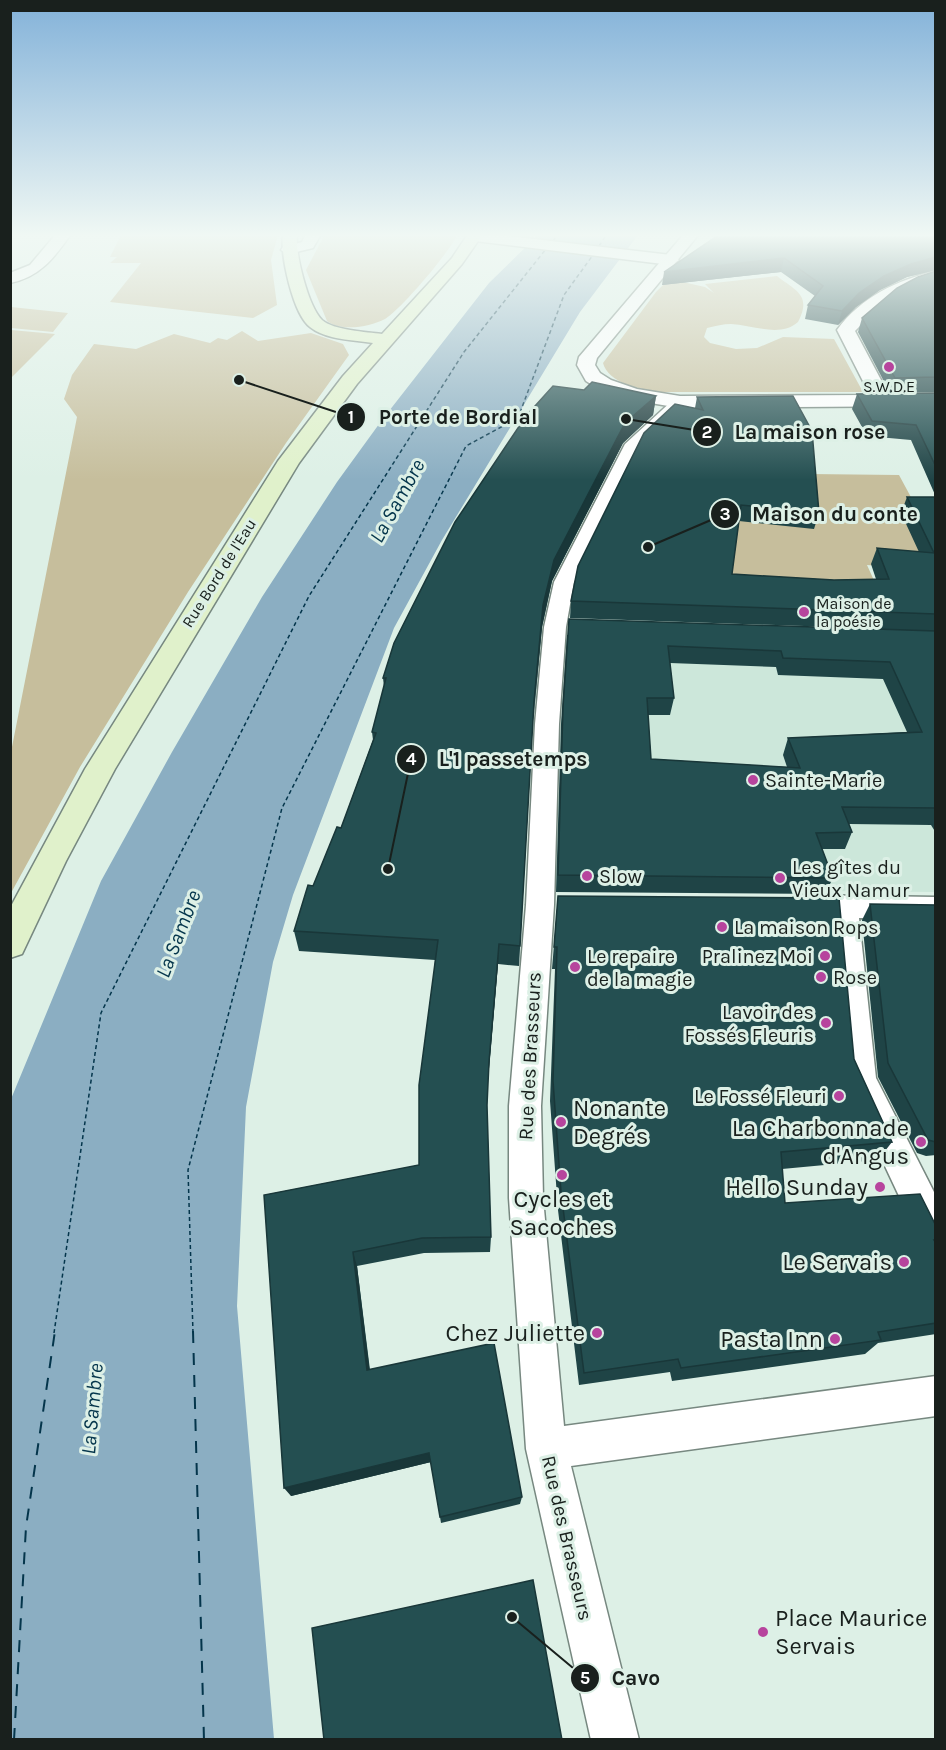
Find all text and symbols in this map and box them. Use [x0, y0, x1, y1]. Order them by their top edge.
marker: S.W.D.E [882, 360, 896, 374]
place label: S.W.D.E [863, 377, 915, 396]
callout: Porte de Bordial [336, 397, 549, 436]
text: Porte de Bordial [379, 405, 537, 429]
text: 1 [348, 406, 354, 428]
callout: La maison rose [692, 412, 897, 451]
text: La maison rose [735, 420, 885, 444]
text: 2 [702, 421, 712, 443]
water label: La Sambre [364, 455, 430, 547]
callout: Maison du conte [710, 494, 930, 533]
text: Maison du conte [752, 502, 918, 526]
text: 3 [719, 503, 731, 525]
street label: Rue Bord de l'Eau [178, 515, 260, 631]
place label: Maison de la poésie [816, 594, 891, 631]
marker: Maison de la poésie [797, 605, 811, 619]
callout: L'1 passetemps [396, 740, 599, 779]
text: L'1 passetemps [439, 747, 587, 771]
text: 4 [406, 748, 417, 770]
place label: Sainte-Marie [765, 769, 882, 792]
marker: Sainte-Marie [746, 773, 760, 787]
place label: Les gîtes du Vieux Namur [792, 856, 910, 902]
place label: Slow [599, 865, 643, 888]
marker: Slow [580, 869, 594, 883]
marker: Les gîtes du Vieux Namur [773, 871, 787, 885]
water label: La Sambre [150, 887, 206, 981]
place label: La maison Rops [734, 916, 878, 939]
marker: La maison Rops [715, 920, 729, 934]
place label: Le repaire de la magie [587, 945, 692, 991]
place label: Pralinez Moi [702, 945, 813, 968]
marker: Pralinez Moi [818, 949, 832, 963]
marker: Le repaire de la magie [568, 960, 582, 974]
place label: Rose [833, 966, 877, 989]
marker: Rose [814, 970, 828, 984]
street label: Rue des Brasseurs [514, 971, 546, 1141]
place label: Lavoir des Fossés Fleuris [684, 1001, 814, 1047]
marker: Lavoir des Fossés Fleuris [819, 1016, 833, 1030]
place label: Le Fossé Fleuri [694, 1085, 827, 1108]
marker: Le Fossé Fleuri [832, 1089, 846, 1103]
place label: Nonante Degrés [573, 1094, 666, 1150]
place label: La Charbonnade d'Angus [732, 1114, 909, 1170]
marker: Nonante Degrés [554, 1115, 568, 1129]
marker: La Charbonnade d'Angus [914, 1135, 928, 1149]
marker: Cycles et Sacoches [555, 1168, 569, 1182]
place label: Hello Sunday [725, 1173, 868, 1201]
marker: Hello Sunday [873, 1180, 887, 1194]
place label: Cycles et Sacoches [509, 1185, 615, 1241]
place label: Le Servais [782, 1248, 892, 1276]
marker: Le Servais [897, 1255, 911, 1269]
place label: Chez Juliette [446, 1319, 585, 1347]
place label: Pasta Inn [720, 1325, 823, 1353]
marker: Chez Juliette [590, 1326, 604, 1340]
marker: Pasta Inn [828, 1332, 842, 1346]
water label: La Sambre [76, 1362, 108, 1456]
street label: Rue des Brasseurs [537, 1453, 597, 1623]
place label: Place Maurice Servais [775, 1604, 927, 1660]
marker: Place Maurice Servais [756, 1625, 770, 1639]
callout: Cavo [570, 1658, 672, 1697]
text: Cavo [612, 1666, 660, 1690]
text: 5 [580, 1667, 590, 1689]

